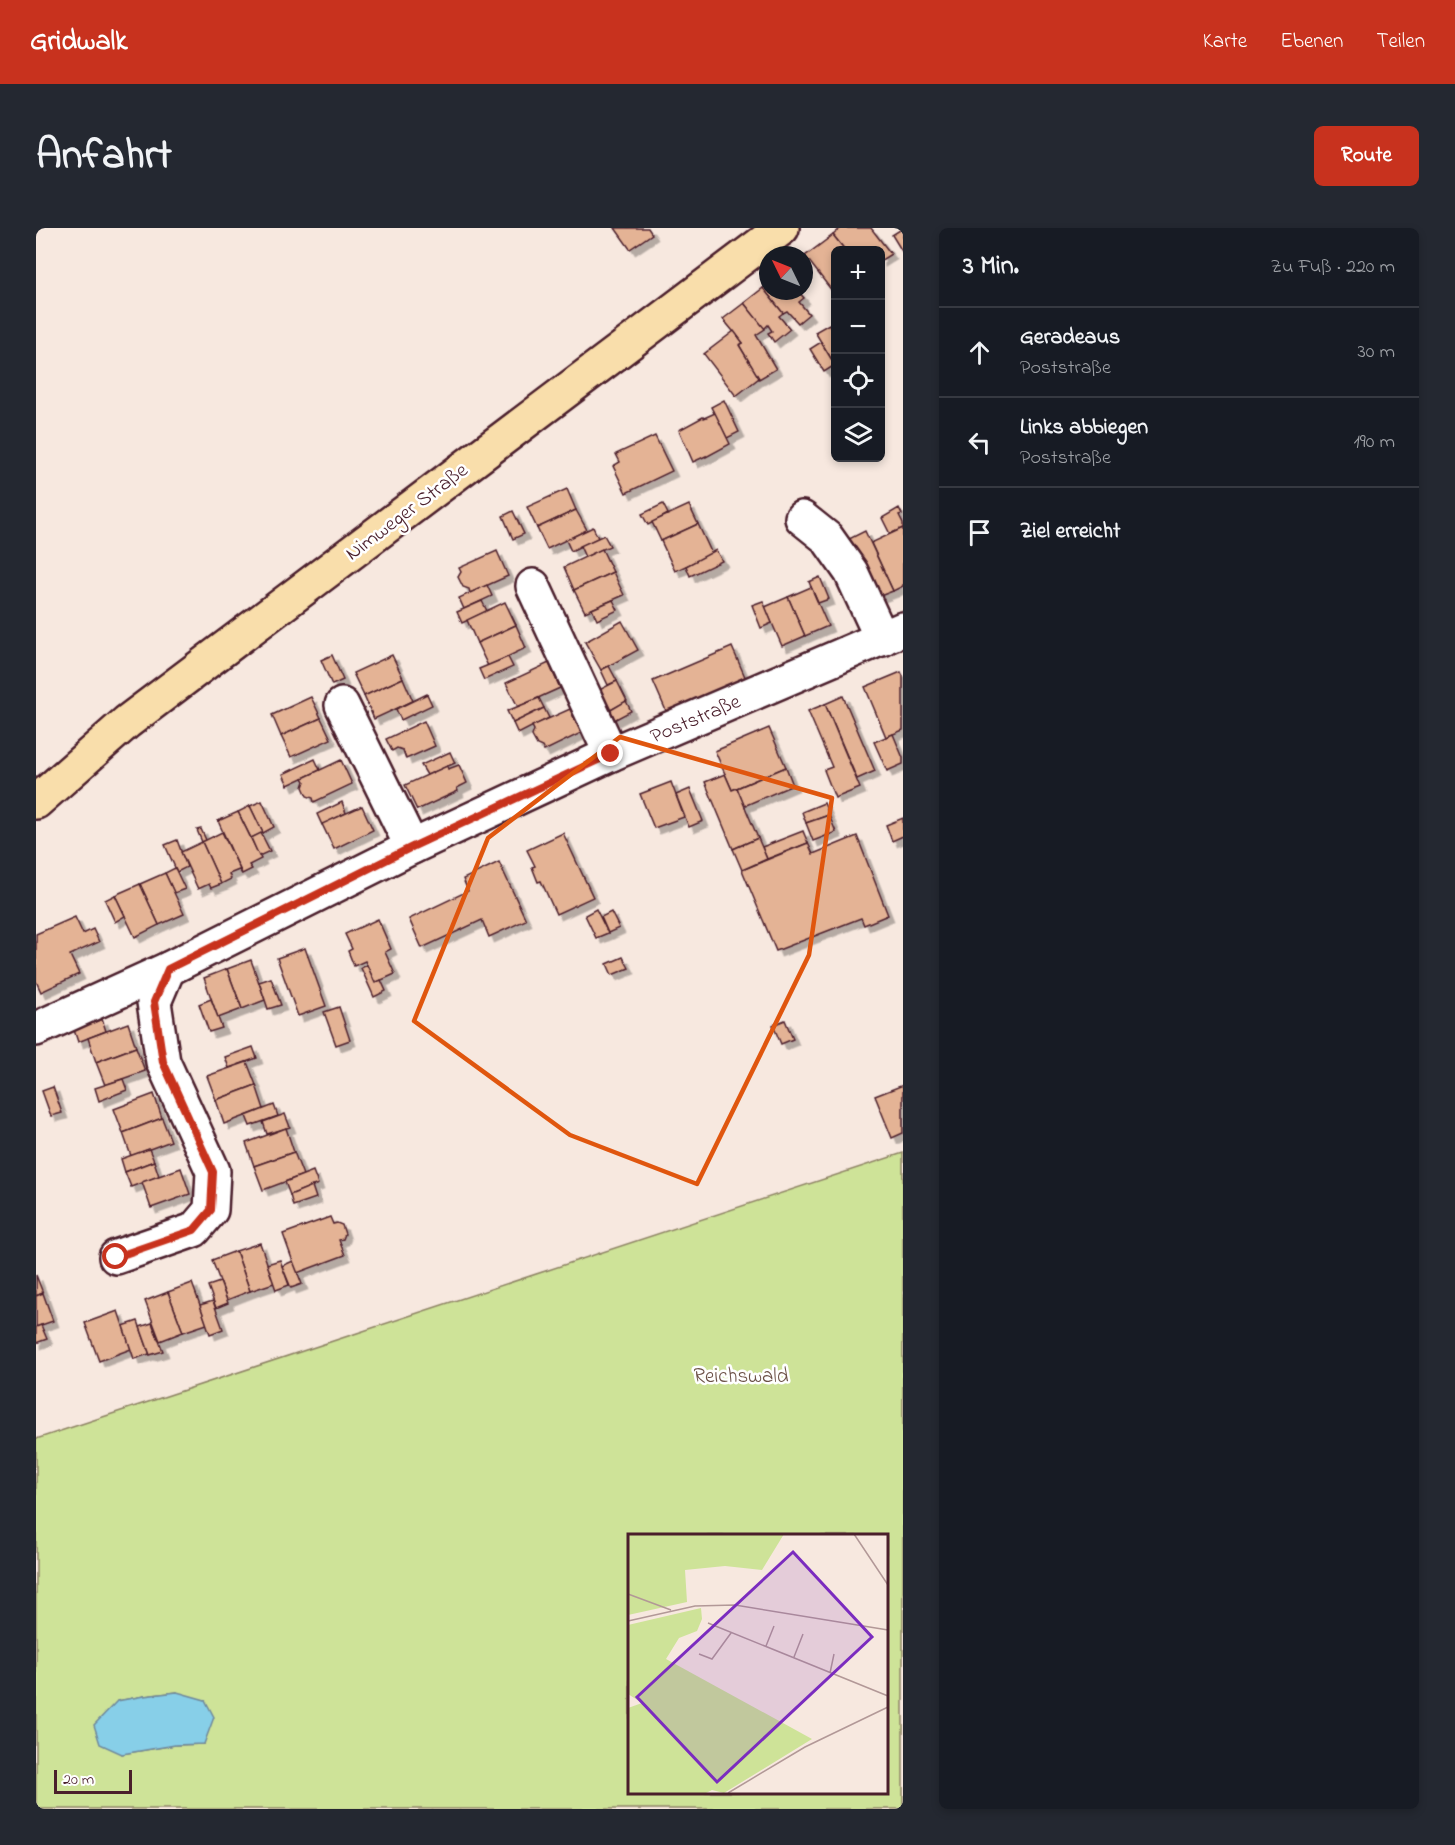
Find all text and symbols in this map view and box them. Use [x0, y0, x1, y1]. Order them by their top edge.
text: Gridwalk [30, 22, 127, 63]
text: Karte [1203, 27, 1247, 57]
text: Ebenen [1280, 27, 1343, 57]
text: Teilen [1376, 27, 1425, 57]
text: Anfahrt [36, 126, 172, 187]
button: Route [1314, 126, 1419, 186]
north arrow [759, 246, 813, 300]
map controls [831, 246, 885, 462]
button: + [831, 246, 885, 300]
text: 3 Min. [963, 248, 1019, 286]
text: Zu Fuß · 220 m [1271, 253, 1395, 282]
button: − [831, 300, 885, 354]
text: Geradeaus [1020, 322, 1120, 354]
icon: ahead [963, 336, 996, 369]
text: 30 m [1358, 338, 1395, 367]
button: locate [831, 354, 885, 408]
text: Poststraße [1020, 354, 1111, 383]
button: layers [831, 408, 885, 462]
text: Links abbiegen [1020, 412, 1148, 444]
icon: left [963, 426, 996, 459]
text: 190 m [1353, 428, 1395, 457]
text: Poststraße [1020, 444, 1111, 473]
street label: Nimweger Straße [340, 456, 477, 570]
icon: arrive [963, 516, 996, 549]
text: Ziel erreicht [1020, 516, 1120, 548]
street label: Poststraße [646, 687, 746, 752]
route end [597, 740, 623, 766]
route start [102, 1243, 128, 1269]
park label: Reichswald [693, 1362, 789, 1392]
inset map [628, 1534, 888, 1794]
scale bar [54, 1767, 132, 1794]
text: 20 m [63, 1768, 94, 1792]

